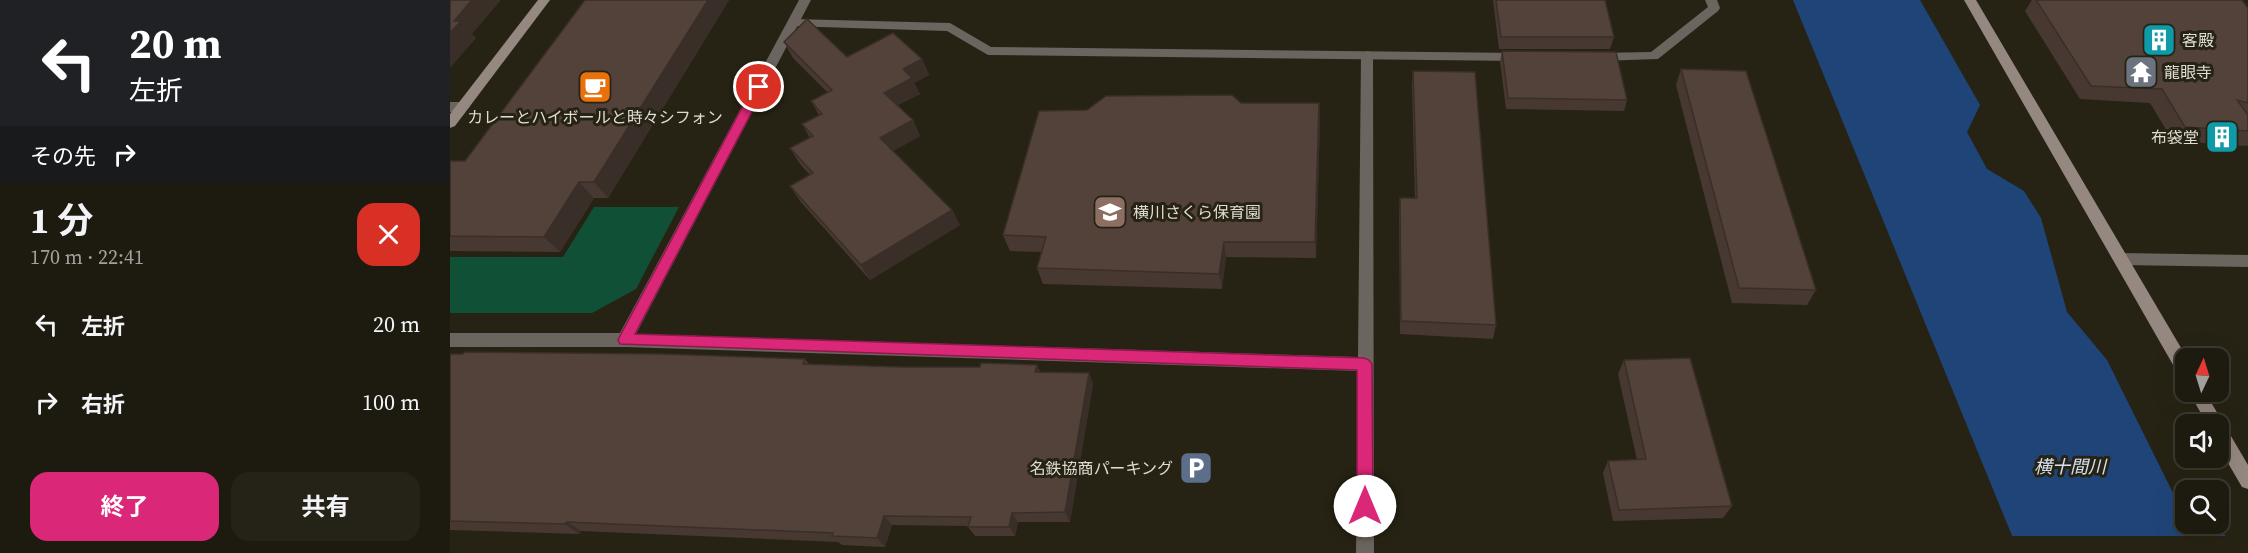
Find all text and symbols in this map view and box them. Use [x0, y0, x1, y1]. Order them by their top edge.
text: 20 m [129, 14, 222, 72]
building icon: 客殿 [2141, 22, 2177, 58]
icon: left [30, 24, 108, 102]
place label: 客殿 [2182, 29, 2214, 51]
temple icon: 龍眼寺 [2123, 54, 2159, 90]
pin [733, 61, 784, 112]
place label: 龍眼寺 [2164, 61, 2212, 83]
cafe icon: カレーとハイボールと時々シフォン [577, 69, 613, 105]
icon: arrive [742, 70, 775, 103]
text: 左折 [129, 72, 183, 109]
place label: カレーとハイボールと時々シフォン [467, 106, 723, 128]
building icon: 布袋堂 [2204, 119, 2240, 155]
place label: 布袋堂 [2151, 126, 2199, 148]
icon: right [108, 138, 141, 171]
text: その先 [30, 141, 96, 171]
school or university icon: 横川さくら保育園 [1092, 194, 1128, 230]
text: 1 分 [30, 196, 93, 245]
place label: 横川さくら保育園 [1133, 201, 1261, 223]
button: close [357, 203, 420, 266]
text: 170 m · 22:41 [30, 243, 144, 271]
icon: left [30, 308, 63, 341]
text: 20 m [373, 309, 420, 339]
text: 左折 [81, 311, 125, 341]
north arrow [2175, 348, 2229, 402]
map controls [2175, 348, 2229, 534]
icon: right [30, 386, 63, 419]
text: 100 m [362, 387, 420, 417]
text: 右折 [81, 389, 125, 419]
button: sound [2175, 414, 2229, 468]
parking icon: 名鉄協商パーキング [1178, 450, 1214, 486]
water label: 横十間川 [2034, 454, 2108, 479]
place label: 名鉄協商パーキング [1029, 457, 1173, 479]
button: 終了 [30, 472, 219, 541]
button: 共有 [231, 472, 420, 541]
position arrow [1333, 474, 1397, 538]
button: search [2175, 480, 2229, 534]

